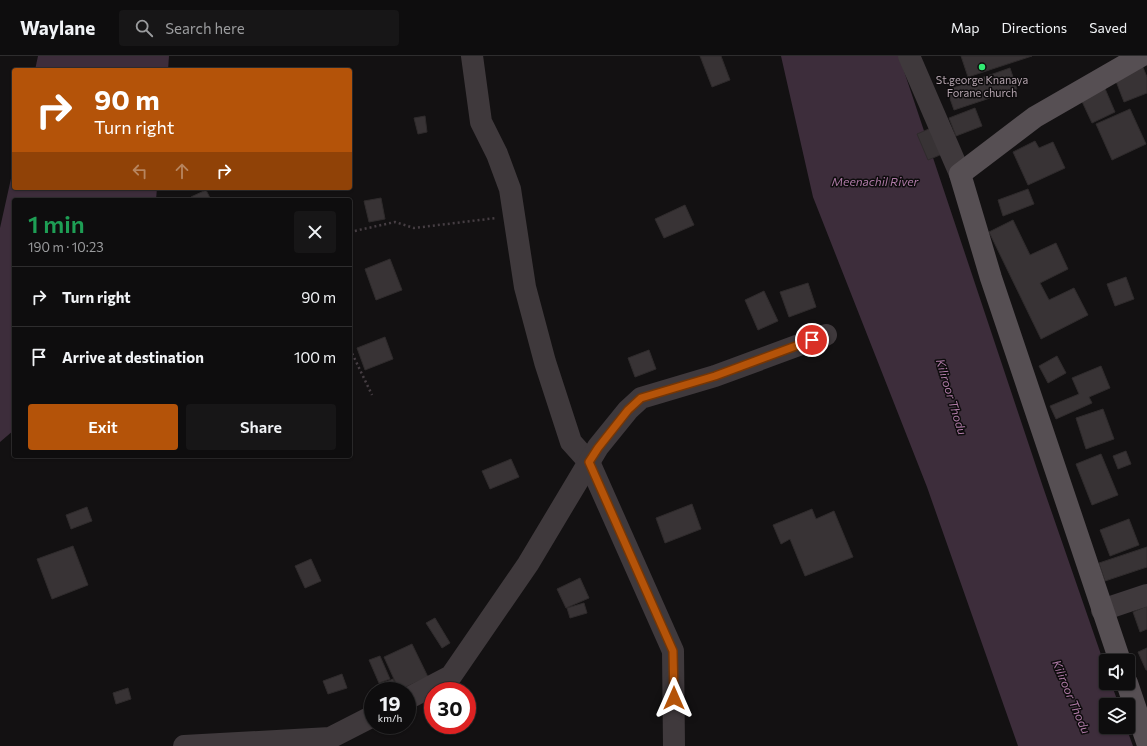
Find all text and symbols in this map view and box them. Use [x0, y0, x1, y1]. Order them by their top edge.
search box [119, 10, 399, 46]
text: Waylane [20, 16, 95, 39]
icon: search [133, 17, 155, 39]
text: Search here [165, 19, 245, 37]
text: Map [951, 19, 980, 36]
text: Directions [1002, 19, 1067, 36]
text: Saved [1089, 19, 1127, 36]
marker: St.george Knanaya Forane church [977, 62, 987, 72]
place label: St.george Knanaya Forane church [936, 73, 1028, 99]
text: 90 m [94, 82, 160, 116]
icon: right [28, 84, 80, 136]
text: Turn right [94, 116, 174, 138]
icon: left [129, 160, 151, 182]
icon: ahead [171, 160, 193, 182]
icon: right [213, 160, 235, 182]
water label: Meenachil River [832, 174, 920, 188]
text: 1 min [28, 209, 85, 238]
button: close [294, 211, 336, 253]
text: 190 m · 10:23 [28, 239, 104, 255]
icon: right [28, 286, 50, 308]
text: Turn right [62, 288, 131, 306]
text: 90 m [301, 288, 336, 306]
pin [795, 323, 829, 357]
icon: arrive [801, 329, 823, 351]
icon: arrive [28, 346, 50, 368]
text: Arrive at destination [62, 348, 204, 366]
text: 100 m [294, 348, 336, 366]
water label: Kiliroor Thodu [934, 357, 970, 437]
button: Exit [28, 404, 178, 450]
button: Share [186, 404, 336, 450]
map controls [1099, 654, 1135, 734]
button: sound [1099, 654, 1135, 690]
water label: Kiliroor Thodu [1050, 658, 1094, 736]
position arrow [653, 677, 695, 719]
speed limit sign: 30 [424, 682, 476, 734]
text: 19 [379, 691, 401, 715]
button: layers [1099, 698, 1135, 734]
text: km/h [378, 712, 402, 724]

